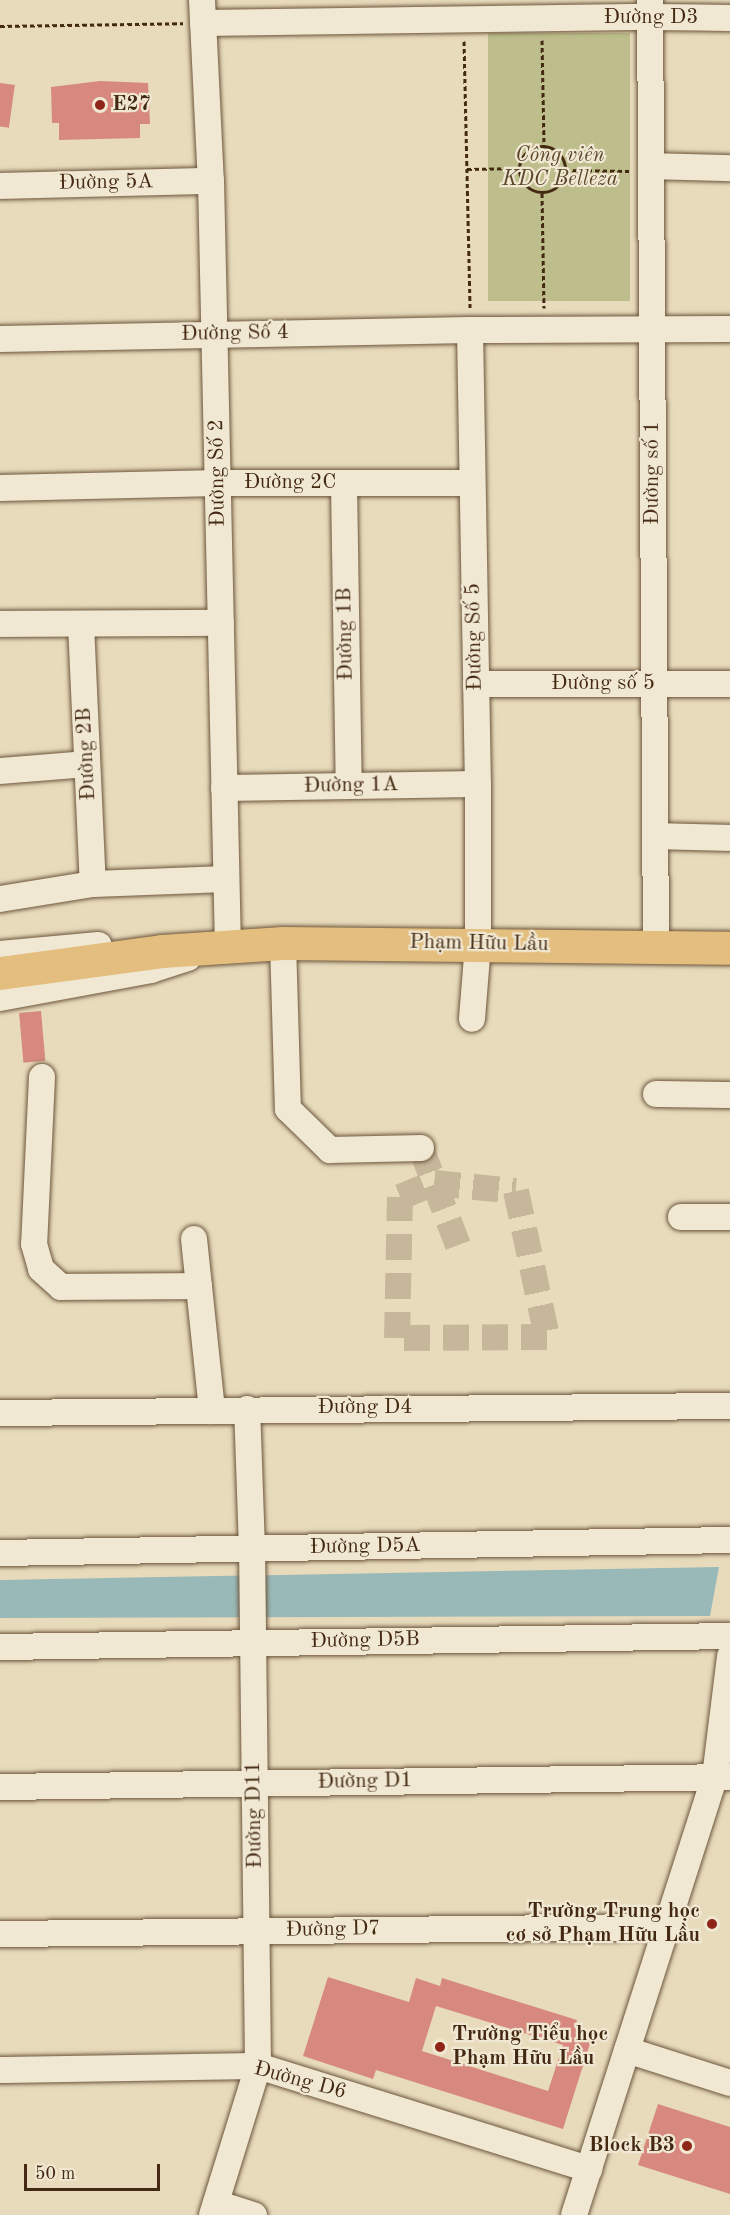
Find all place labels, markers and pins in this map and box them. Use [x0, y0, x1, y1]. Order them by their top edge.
place label: E27 [112, 92, 151, 118]
marker: E27 [93, 98, 107, 112]
place label: Trường Trung học cơ sở Phạm Hữu Lầu [506, 1899, 700, 1949]
marker: Trường Trung học cơ sở Phạm Hữu Lầu [705, 1917, 719, 1931]
place label: Trường Tiểu học Phạm Hữu Lầu [452, 2022, 608, 2072]
marker: Trường Tiểu học Phạm Hữu Lầu [433, 2040, 447, 2054]
place label: Block B3 [588, 2133, 675, 2159]
marker: Block B3 [680, 2139, 694, 2153]

